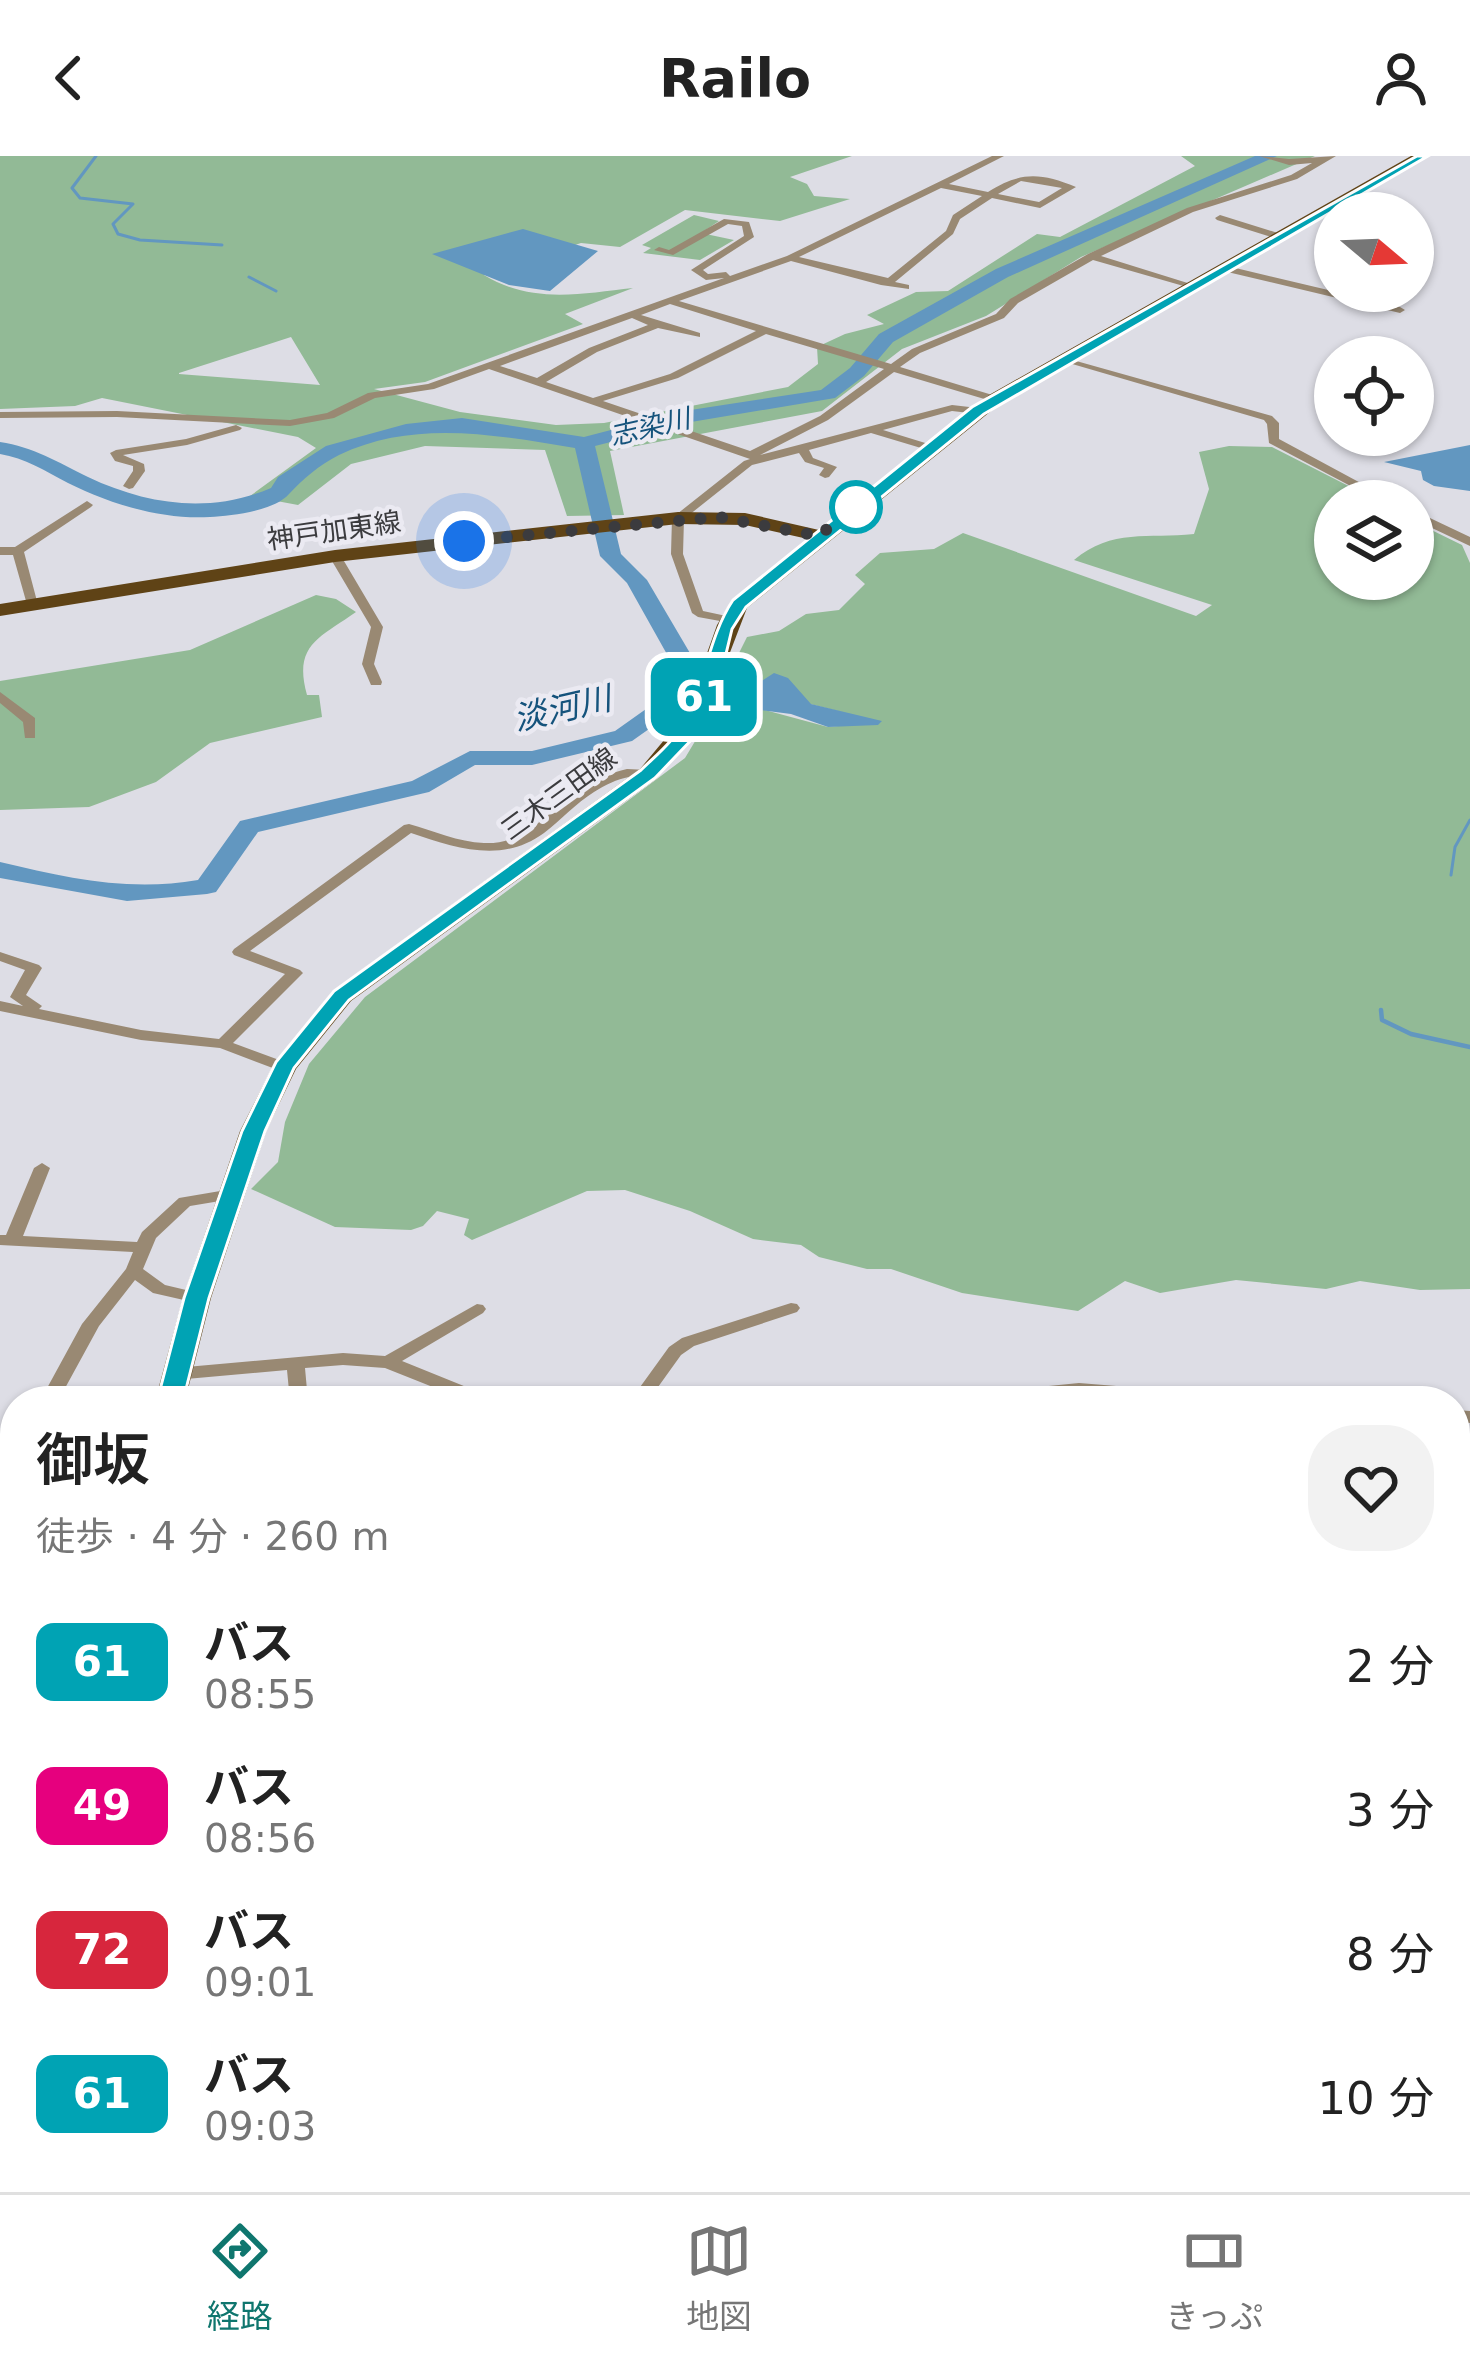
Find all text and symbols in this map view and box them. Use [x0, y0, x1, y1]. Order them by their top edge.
icon: back [36, 45, 102, 111]
icon: person [1368, 45, 1434, 111]
text: Railo [659, 47, 811, 110]
north arrow [1314, 192, 1434, 312]
map controls [1314, 192, 1434, 600]
button: locate [1314, 336, 1434, 456]
water label: 志染川 [607, 402, 696, 451]
button: layers [1314, 480, 1434, 600]
unlabelled marker [831, 482, 881, 532]
street label: 神戸加東線 [265, 506, 403, 555]
your location [434, 511, 494, 571]
line badge: 61 [650, 658, 758, 736]
text: 61 [675, 672, 733, 721]
water label: 淡河川 [509, 678, 618, 739]
street label: 三木三田線 [495, 741, 622, 846]
button: heart [1308, 1425, 1434, 1551]
text: 御坂 [36, 1427, 150, 1493]
text: 徒歩 · 4 分 · 260 m [36, 1514, 389, 1559]
text: バス [204, 1617, 294, 1670]
text: 61 [73, 1637, 131, 1686]
text: 2 分 [1346, 1640, 1434, 1693]
text: 08:55 [204, 1672, 316, 1717]
text: バス [204, 1761, 294, 1814]
text: 49 [73, 1781, 131, 1830]
text: 3 分 [1346, 1784, 1434, 1837]
text: 08:56 [204, 1816, 316, 1861]
text: バス [204, 1905, 294, 1958]
text: 72 [73, 1925, 131, 1974]
text: 8 分 [1346, 1928, 1434, 1981]
text: 09:01 [204, 1960, 316, 2005]
text: バス [204, 2049, 294, 2102]
text: 61 [73, 2069, 131, 2118]
text: 10 分 [1317, 2072, 1434, 2125]
text: 09:03 [204, 2104, 316, 2149]
tab: 経路 [207, 2218, 273, 2338]
tab: 地図 [686, 2218, 752, 2338]
tab: きっぷ [1166, 2218, 1263, 2338]

